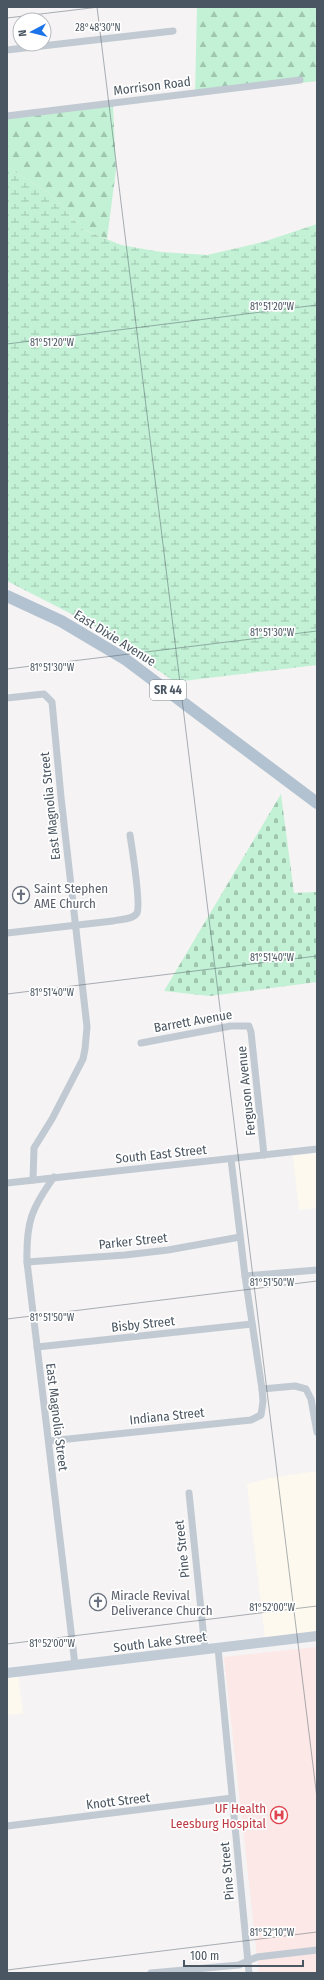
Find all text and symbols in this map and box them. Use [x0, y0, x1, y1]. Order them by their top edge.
north arrow [12, 12, 52, 52]
text: 28°48'30"N [75, 22, 121, 34]
text: N [16, 29, 29, 37]
street label: Morrison Road [113, 74, 191, 98]
text: 81°51'20"W [250, 301, 295, 313]
text: 81°51'20"W [30, 337, 75, 349]
street label: East Dixie Avenue [71, 607, 159, 669]
text: 81°51'30"W [250, 627, 295, 639]
text: 81°51'30"W [30, 662, 75, 674]
road number: SR 44 [150, 680, 186, 700]
street label: East Magnolia Street [37, 751, 63, 861]
place label: Saint Stephen AME Church [34, 881, 108, 911]
church icon: Saint Stephen AME Church [11, 885, 31, 905]
text: 81°51'40"W [250, 952, 295, 964]
text: 81°51'40"W [30, 987, 75, 999]
street label: Barrett Avenue [153, 1007, 233, 1035]
street label: Ferguson Avenue [234, 1045, 258, 1137]
street label: South East Street [115, 1142, 208, 1166]
street label: Parker Street [98, 1230, 169, 1252]
text: 81°51'50"W [250, 1277, 295, 1289]
text: 81°51'50"W [30, 1312, 75, 1324]
street label: Bisby Street [111, 1313, 176, 1335]
street label: East Magnolia Street [43, 1362, 71, 1472]
street label: Indiana Street [129, 1405, 206, 1427]
street label: Pine Street [171, 1518, 193, 1579]
place label: Miracle Revival Deliverance Church [111, 1588, 213, 1618]
church icon: Miracle Revival Deliverance Church [88, 1592, 108, 1612]
text: 81°52'00"W [249, 1602, 295, 1614]
street label: South Lake Street [113, 1629, 208, 1655]
text: 81°52'00"W [29, 1638, 75, 1650]
street label: Knott Street [85, 1790, 151, 1812]
place label: UF Health Leesburg Hospital [171, 1801, 267, 1831]
hospital icon: UF Health Leesburg Hospital [269, 1805, 289, 1825]
street label: Pine Street [217, 1841, 237, 1901]
text: 81°52'10"W [250, 1927, 295, 1939]
scale bar [184, 1942, 303, 1968]
text: 100 m [190, 1949, 219, 1963]

